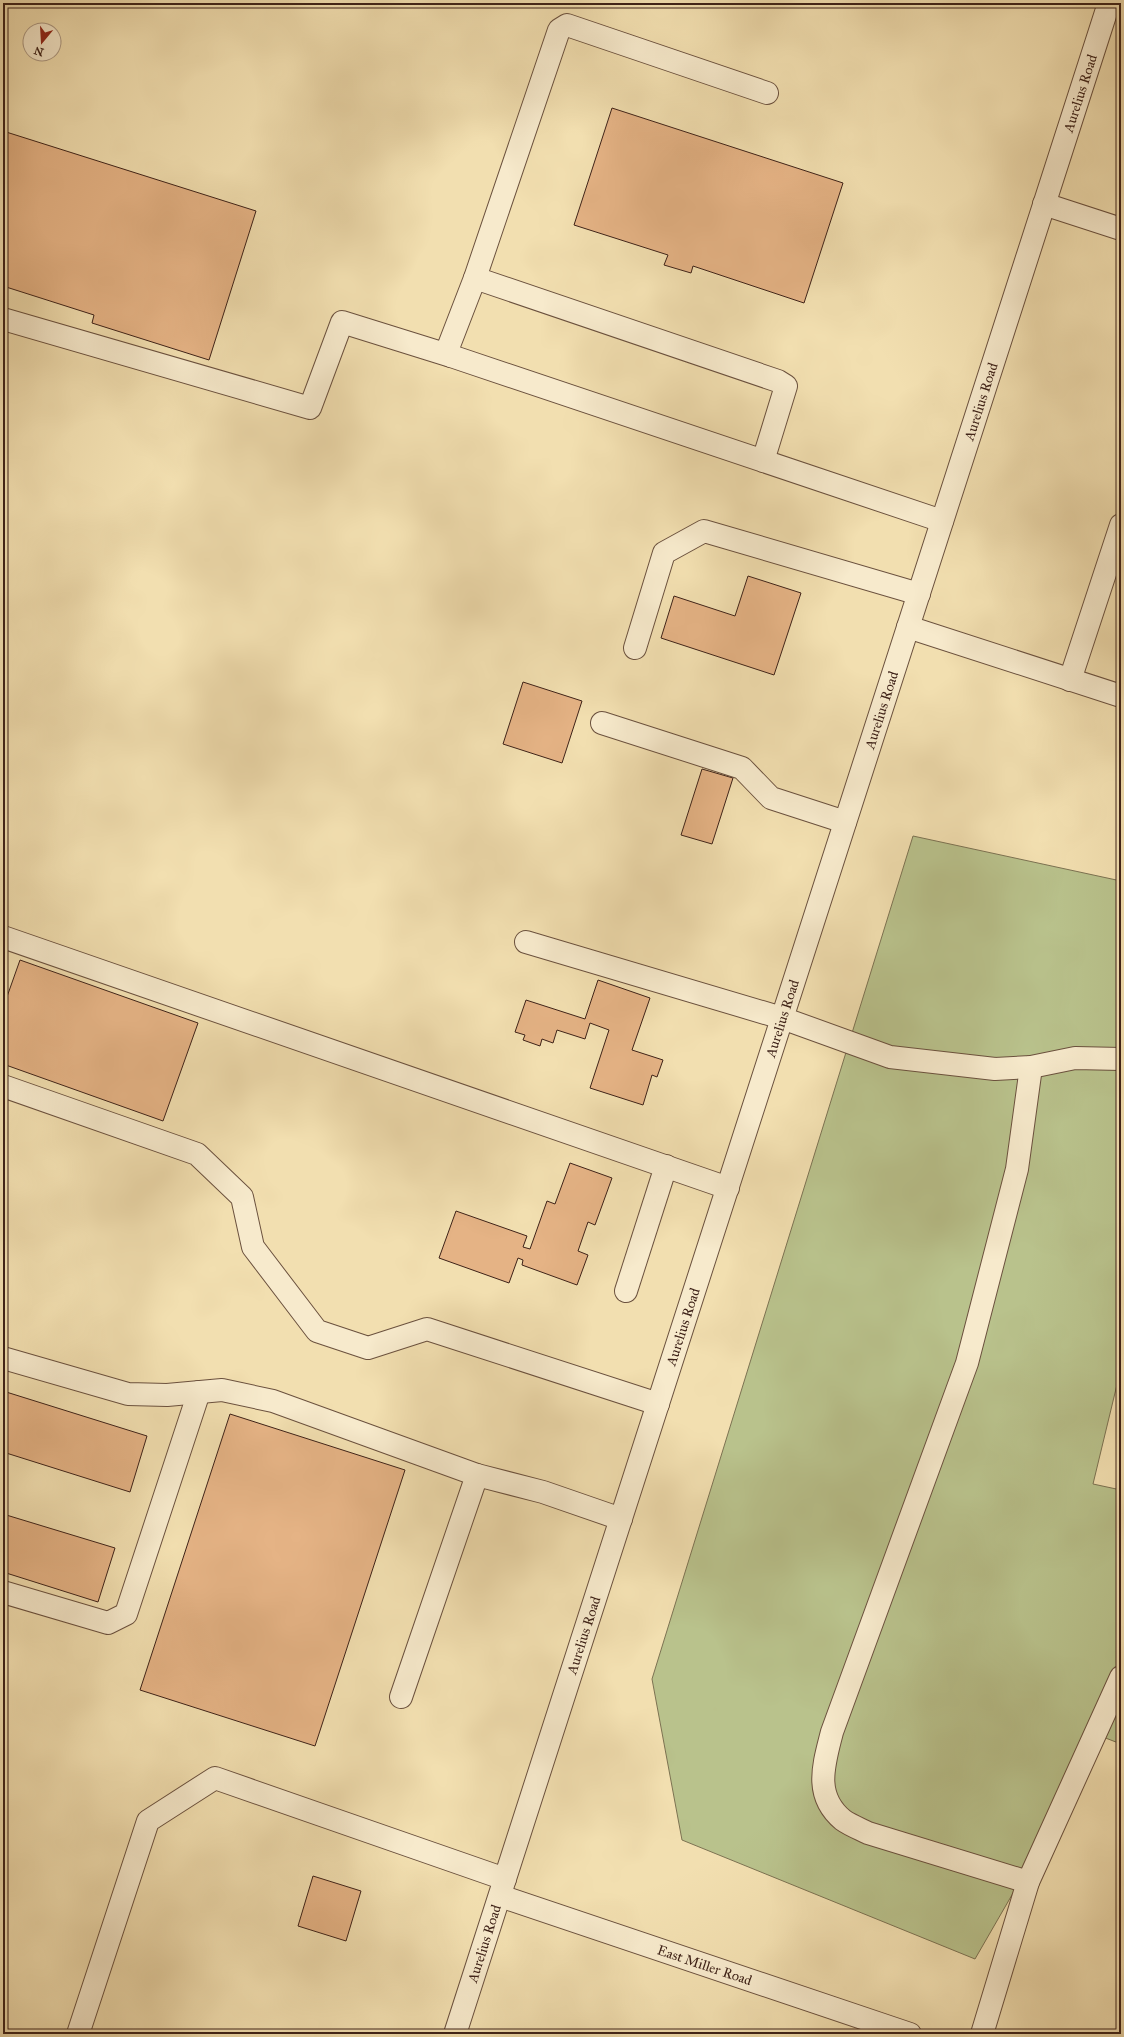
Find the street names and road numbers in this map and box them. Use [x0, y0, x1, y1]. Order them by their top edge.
street label: Aurelius Road [1060, 52, 1101, 135]
street label: Aurelius Road [960, 361, 1002, 444]
street label: Aurelius Road [861, 669, 902, 752]
street label: Aurelius Road [762, 977, 803, 1061]
street label: Aurelius Road [662, 1286, 704, 1369]
street label: Aurelius Road [563, 1594, 604, 1677]
street label: Aurelius Road [464, 1903, 505, 1986]
street label: East Miller Road [655, 1942, 754, 1989]

